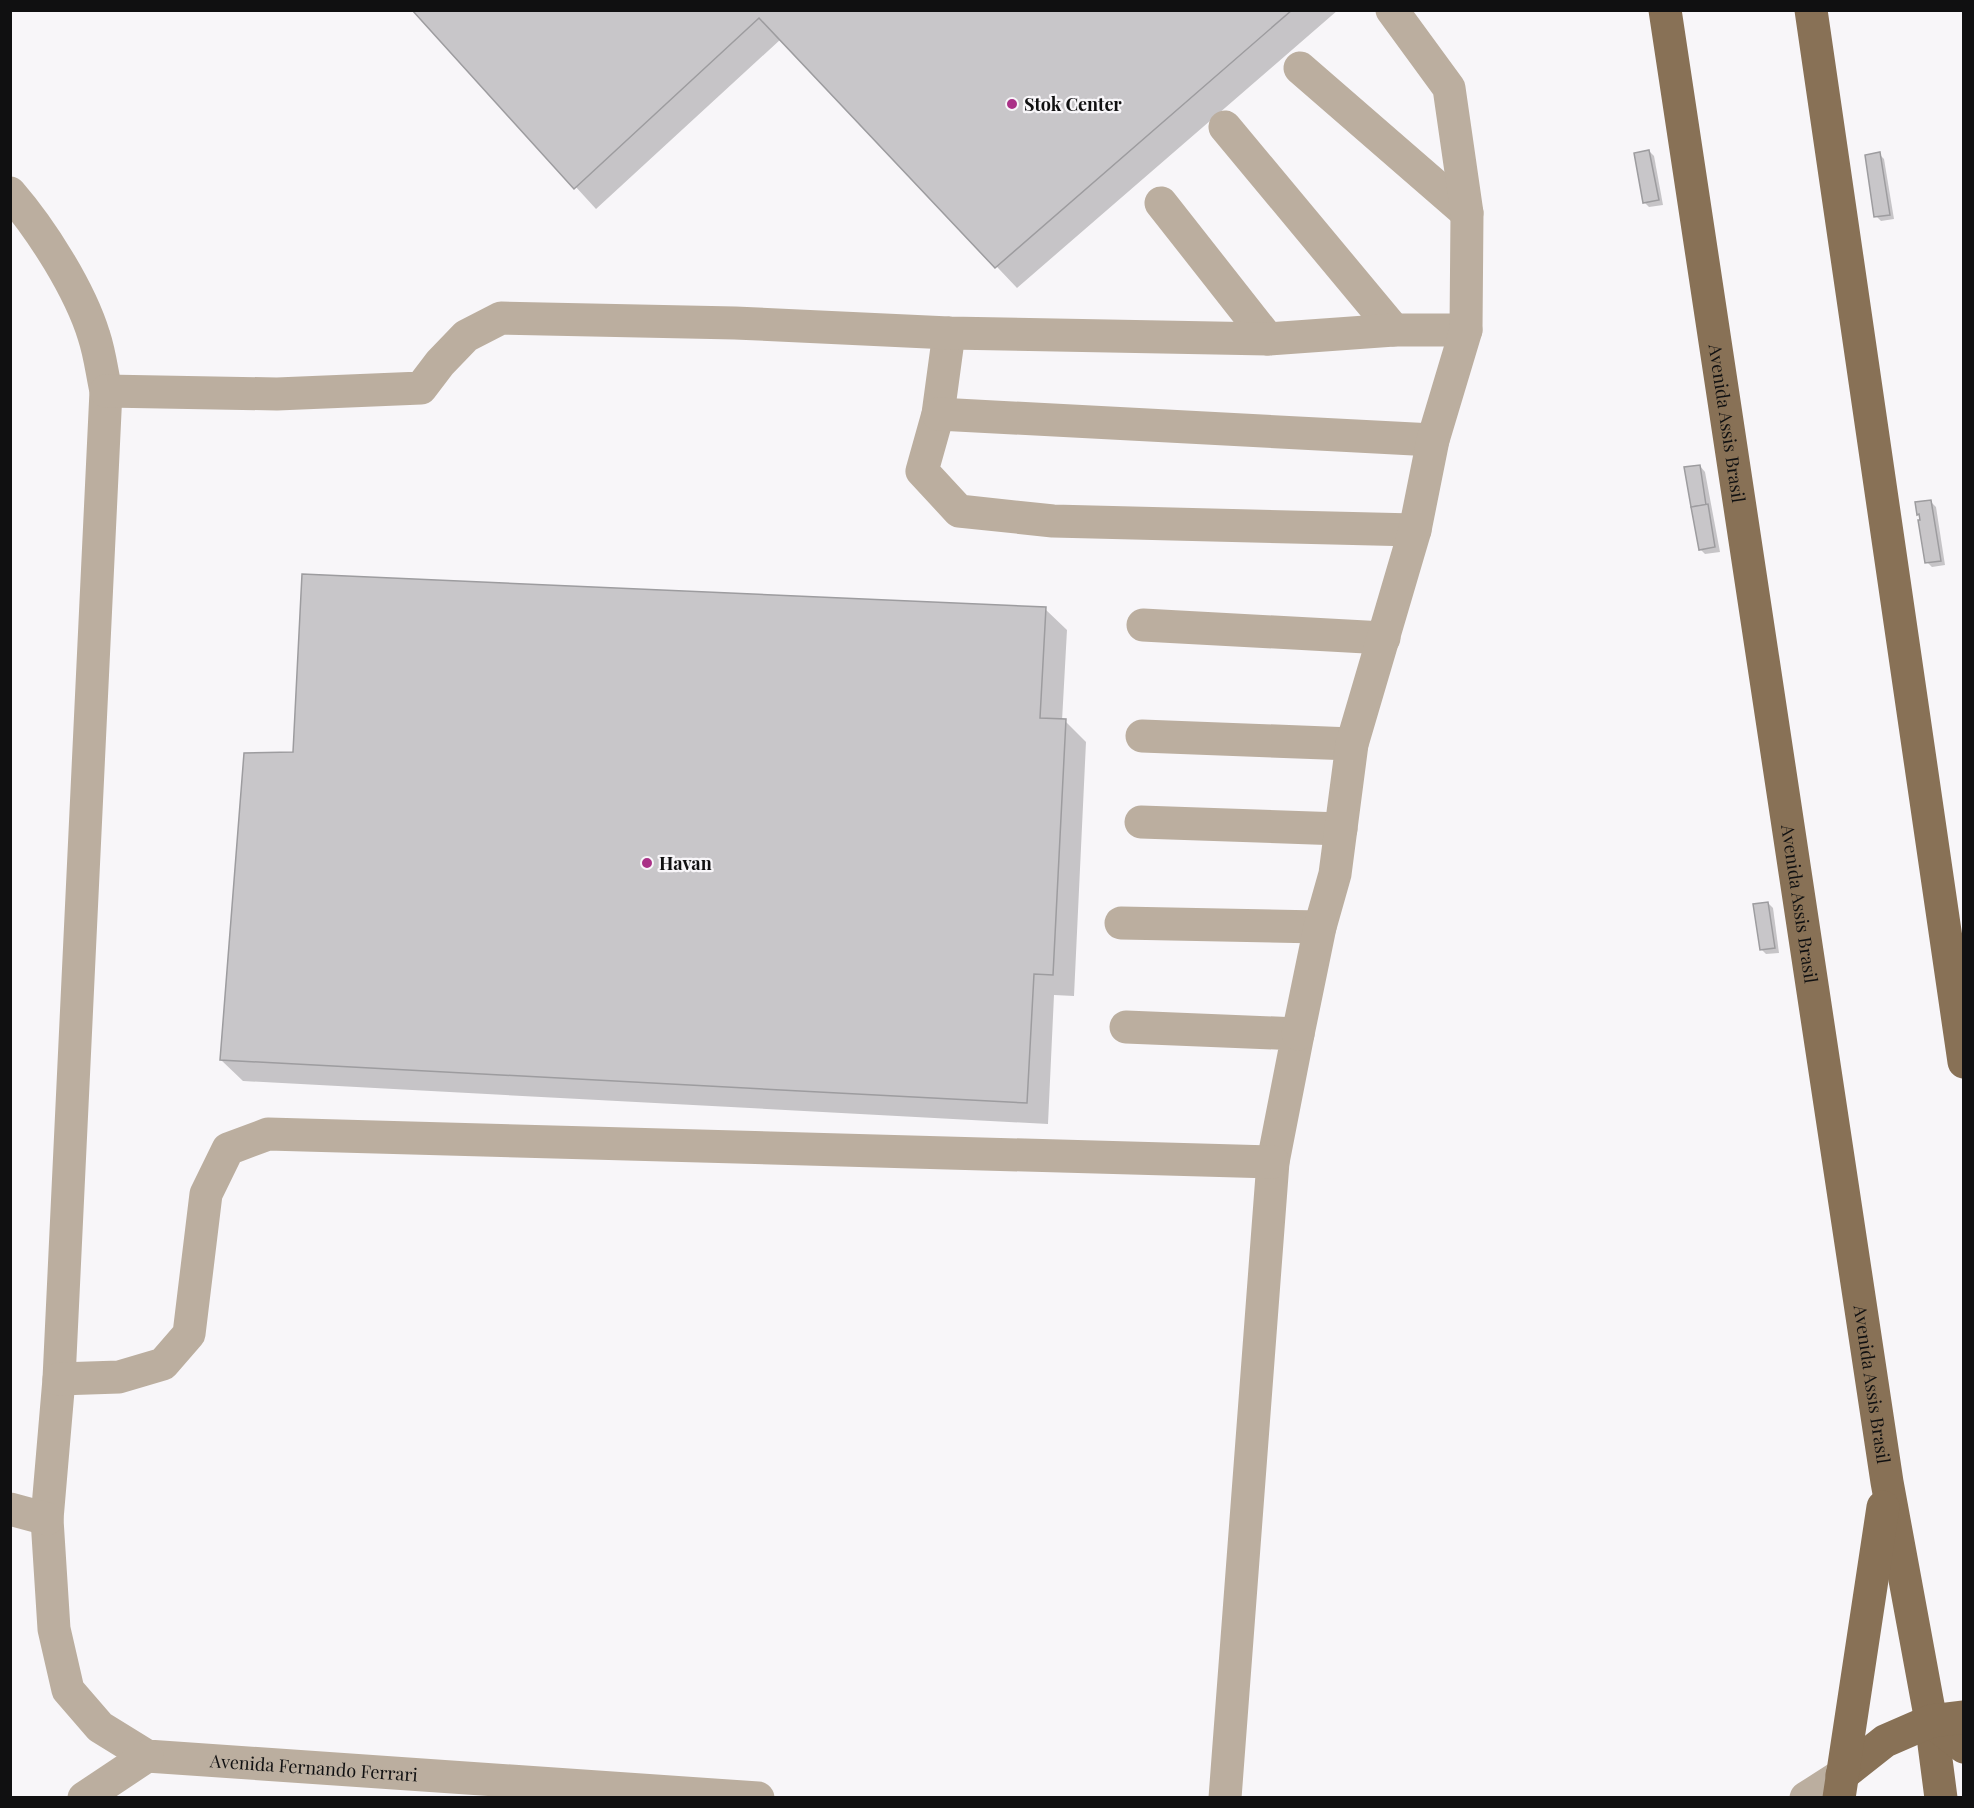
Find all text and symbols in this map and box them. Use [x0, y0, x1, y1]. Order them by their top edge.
place label: Stok Center [1024, 92, 1122, 116]
marker: Stok Center [1005, 97, 1019, 111]
street label: Avenida Assis Brasil [1703, 341, 1751, 504]
street label: Avenida Assis Brasil [1776, 822, 1824, 985]
place label: Havan [659, 851, 712, 875]
marker: Havan [640, 856, 654, 870]
street label: Avenida Assis Brasil [1848, 1303, 1896, 1465]
street label: Avenida Fernando Ferrari [208, 1748, 419, 1787]

